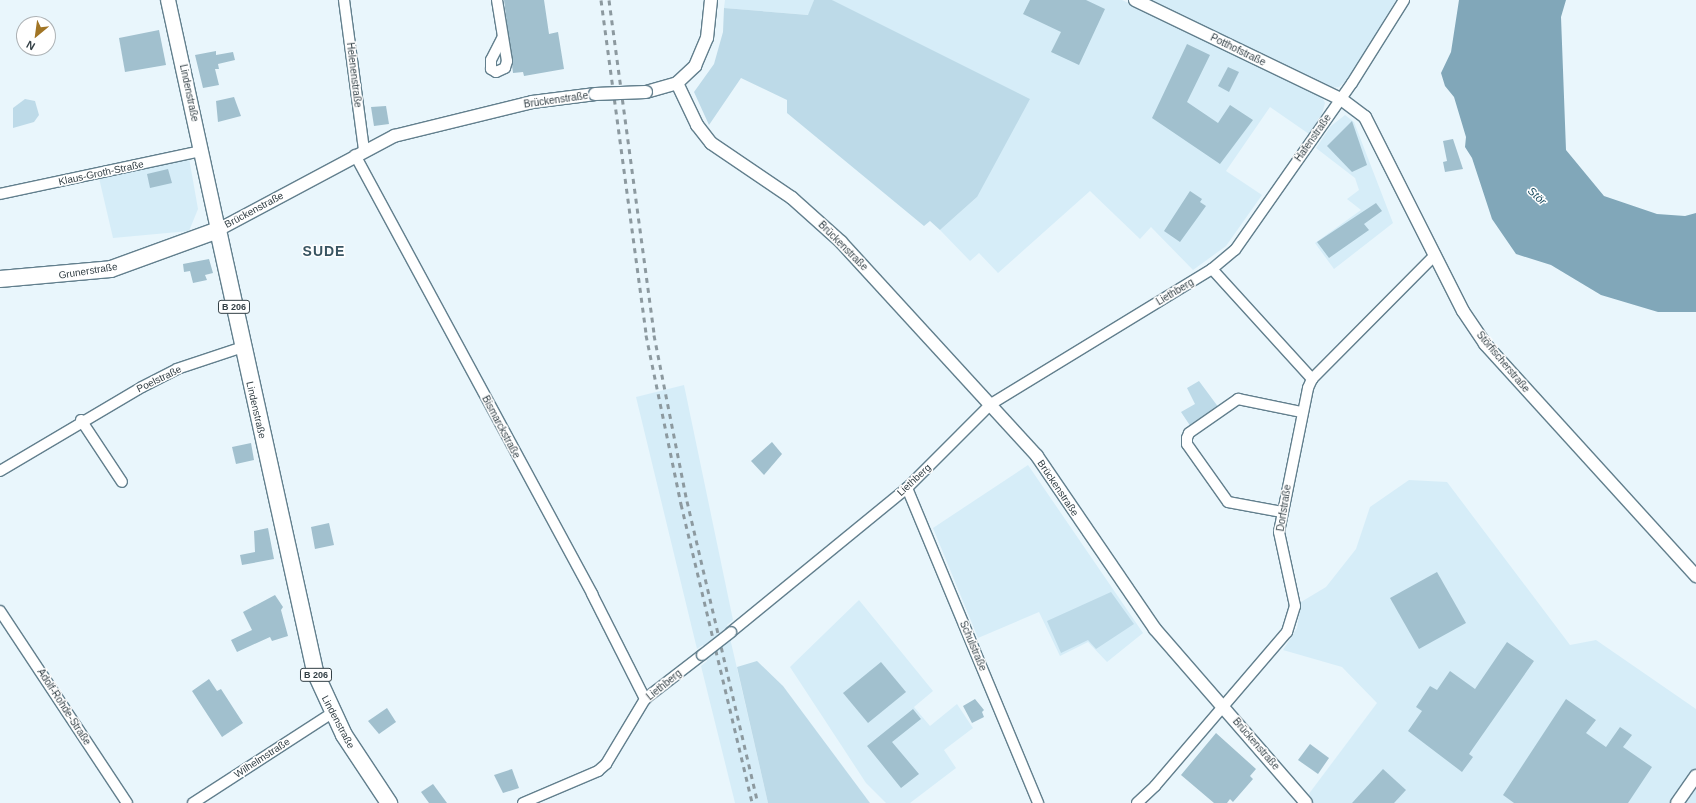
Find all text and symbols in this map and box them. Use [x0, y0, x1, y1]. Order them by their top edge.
north arrow [16, 16, 56, 56]
street label: Potthofstraße [1208, 31, 1268, 69]
text: N [24, 38, 37, 53]
street label: Helenenstraße [344, 42, 364, 108]
street label: Lindenstraße [177, 63, 201, 123]
street label: Brückenstraße [523, 90, 589, 110]
street label: Hafenstraße [1292, 112, 1334, 164]
street label: Klaus-Groth-Straße [57, 158, 145, 188]
water label: Stör [1525, 184, 1549, 208]
street label: Brückenstraße [222, 189, 286, 231]
street label: Brückenstraße [816, 219, 870, 273]
district label: SUDE [303, 243, 345, 259]
street label: Grunerstraße [58, 260, 118, 282]
street label: Liethberg [1154, 276, 1196, 308]
road number: B 206 [217, 300, 251, 314]
street label: Störfischerstraße [1474, 329, 1532, 395]
street label: Poelstraße [135, 363, 183, 395]
street label: Lindenstraße [244, 380, 268, 440]
street label: Bismarckstraße [479, 394, 523, 460]
street label: Brückenstraße [1035, 458, 1081, 518]
street label: Liethberg [895, 461, 933, 499]
street label: Dorfstraße [1274, 484, 1294, 532]
street label: Schulstraße [957, 619, 989, 673]
street label: Adolf-Rohde-Straße [35, 666, 93, 748]
street label: Liethberg [644, 667, 684, 703]
road number: B 206 [299, 668, 333, 682]
street label: Lindenstraße [319, 693, 357, 751]
street label: Brückenstraße [1230, 716, 1282, 772]
street label: Wilhelmstraße [232, 736, 292, 780]

